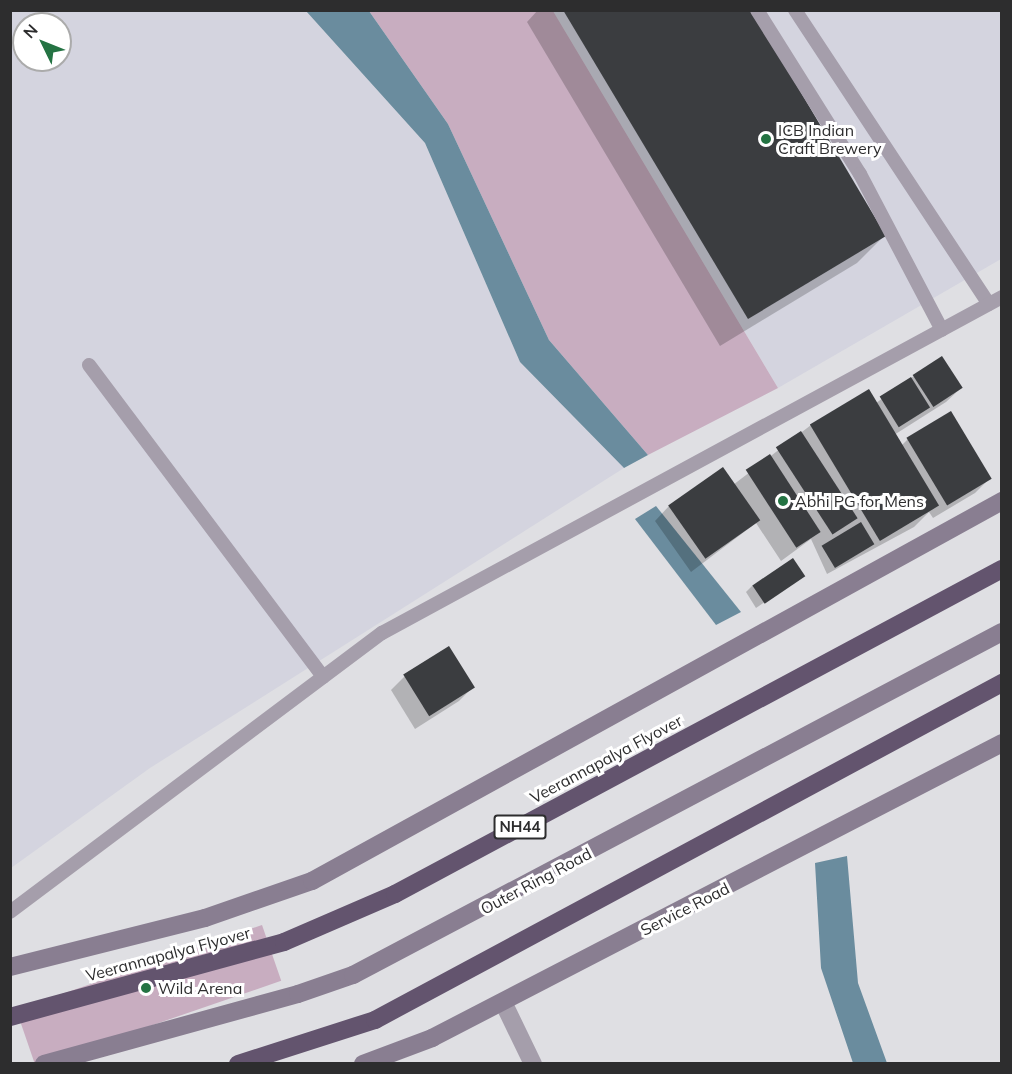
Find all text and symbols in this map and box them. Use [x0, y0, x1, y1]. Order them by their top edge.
north arrow [12, 12, 72, 72]
text: N [19, 20, 42, 42]
place label: ICB Indian Craft Brewery [778, 120, 882, 158]
marker: ICB Indian Craft Brewery [759, 132, 773, 146]
place label: Abhi PG for Mens [795, 491, 924, 511]
marker: Abhi PG for Mens [776, 494, 790, 508]
street label: Veerannapalya Flyover [527, 711, 685, 807]
road number: NH44 [493, 815, 547, 839]
street label: Outer Ring Road [477, 844, 595, 918]
street label: Service Road [637, 878, 733, 940]
street label: Veerannapalya Flyover [84, 923, 252, 985]
place label: Wild Arena [158, 978, 242, 998]
marker: Wild Arena [139, 981, 153, 995]

